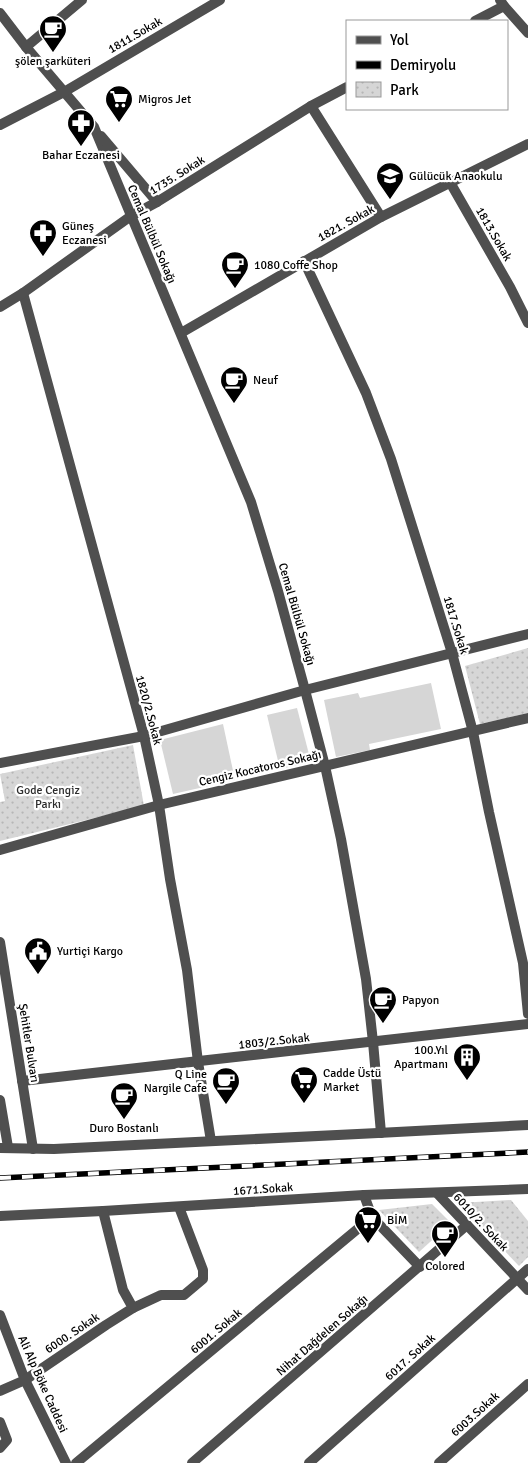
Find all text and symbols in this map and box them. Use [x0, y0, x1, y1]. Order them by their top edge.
cafe icon: şölen şarküteri [38, 14, 68, 53]
street label: 1811.Sokak [105, 14, 165, 57]
legend [346, 20, 508, 110]
text: Yol [390, 31, 409, 49]
place label: şölen şarküteri [15, 54, 91, 69]
text: Demiryolu [390, 56, 456, 74]
text: Park [390, 81, 419, 99]
supermarket icon: Migros Jet [104, 84, 134, 123]
place label: Migros Jet [138, 92, 191, 107]
pharmacy icon: Bahar Eczanesi [66, 108, 96, 147]
place label: Bahar Eczanesi [42, 148, 120, 163]
street label: 1735. Sokak [147, 152, 208, 198]
school or university icon: Gülücük Anaokulu [375, 161, 405, 200]
place label: Gülücük Anaokulu [409, 169, 503, 184]
street label: Cemal Bülbül Sokağı [124, 183, 179, 286]
street label: 1821. Sokak [315, 202, 377, 245]
street label: 1813.Sokak [472, 204, 515, 264]
pharmacy icon: Güneş Eczanesi [28, 218, 58, 257]
place label: Güneş Eczanesi [62, 219, 107, 248]
cafe icon: 1080 Coffe Shop [220, 250, 250, 289]
place label: 1080 Coffe Shop [254, 258, 338, 273]
cafe icon: Neuf [219, 365, 249, 404]
place label: Neuf [253, 373, 279, 388]
street label: Cemal Bülbül Sokağı [275, 561, 318, 667]
street label: 1817.Sokak [440, 594, 471, 656]
street label: 1820/2.Sokak [132, 674, 165, 747]
street label: Cengiz Kocatoros Sokağı [197, 747, 323, 790]
park label: Gode Cengiz Parkı [16, 783, 80, 812]
public building icon: Yurtiçi Kargo [23, 936, 53, 975]
place label: Yurtiçi Kargo [57, 944, 123, 959]
cafe icon: Papyon [368, 985, 398, 1024]
place label: Papyon [402, 993, 439, 1008]
street label: Şehitler Bulvarı [15, 1003, 42, 1084]
street label: 1803/2.Sokak [238, 1030, 310, 1053]
building icon: 100.Yıl Apartmanı [452, 1042, 482, 1081]
place label: 100.Yıl Apartmanı [394, 1043, 448, 1072]
supermarket icon: Cadde Üstü Market [289, 1065, 319, 1104]
cafe icon: Q Line Nargile Cafe [211, 1066, 241, 1105]
place label: Cadde Üstü Market [323, 1066, 381, 1095]
place label: Q Line Nargile Cafe [144, 1067, 207, 1096]
cafe icon: Duro Bostanlı [109, 1081, 139, 1120]
place label: Duro Bostanlı [89, 1121, 159, 1136]
street label: 1671.Sokak [233, 1180, 294, 1199]
street label: 6010/2. Sokak [450, 1190, 511, 1255]
supermarket icon: BİM [353, 1205, 383, 1244]
place label: BİM [387, 1213, 407, 1228]
cafe icon: Colored [430, 1219, 460, 1258]
place label: Colored [425, 1259, 465, 1274]
street label: Nihat Dağdelen Sokağı [274, 1292, 371, 1379]
street label: 6001. Sokak [187, 1305, 245, 1357]
street label: 6000. Sokak [42, 1310, 102, 1357]
street label: 6017. Sokak [382, 1331, 439, 1384]
street label: Ali Alp Böke Caddesi [14, 1333, 71, 1435]
street label: 6003.Sokak [448, 1389, 503, 1440]

